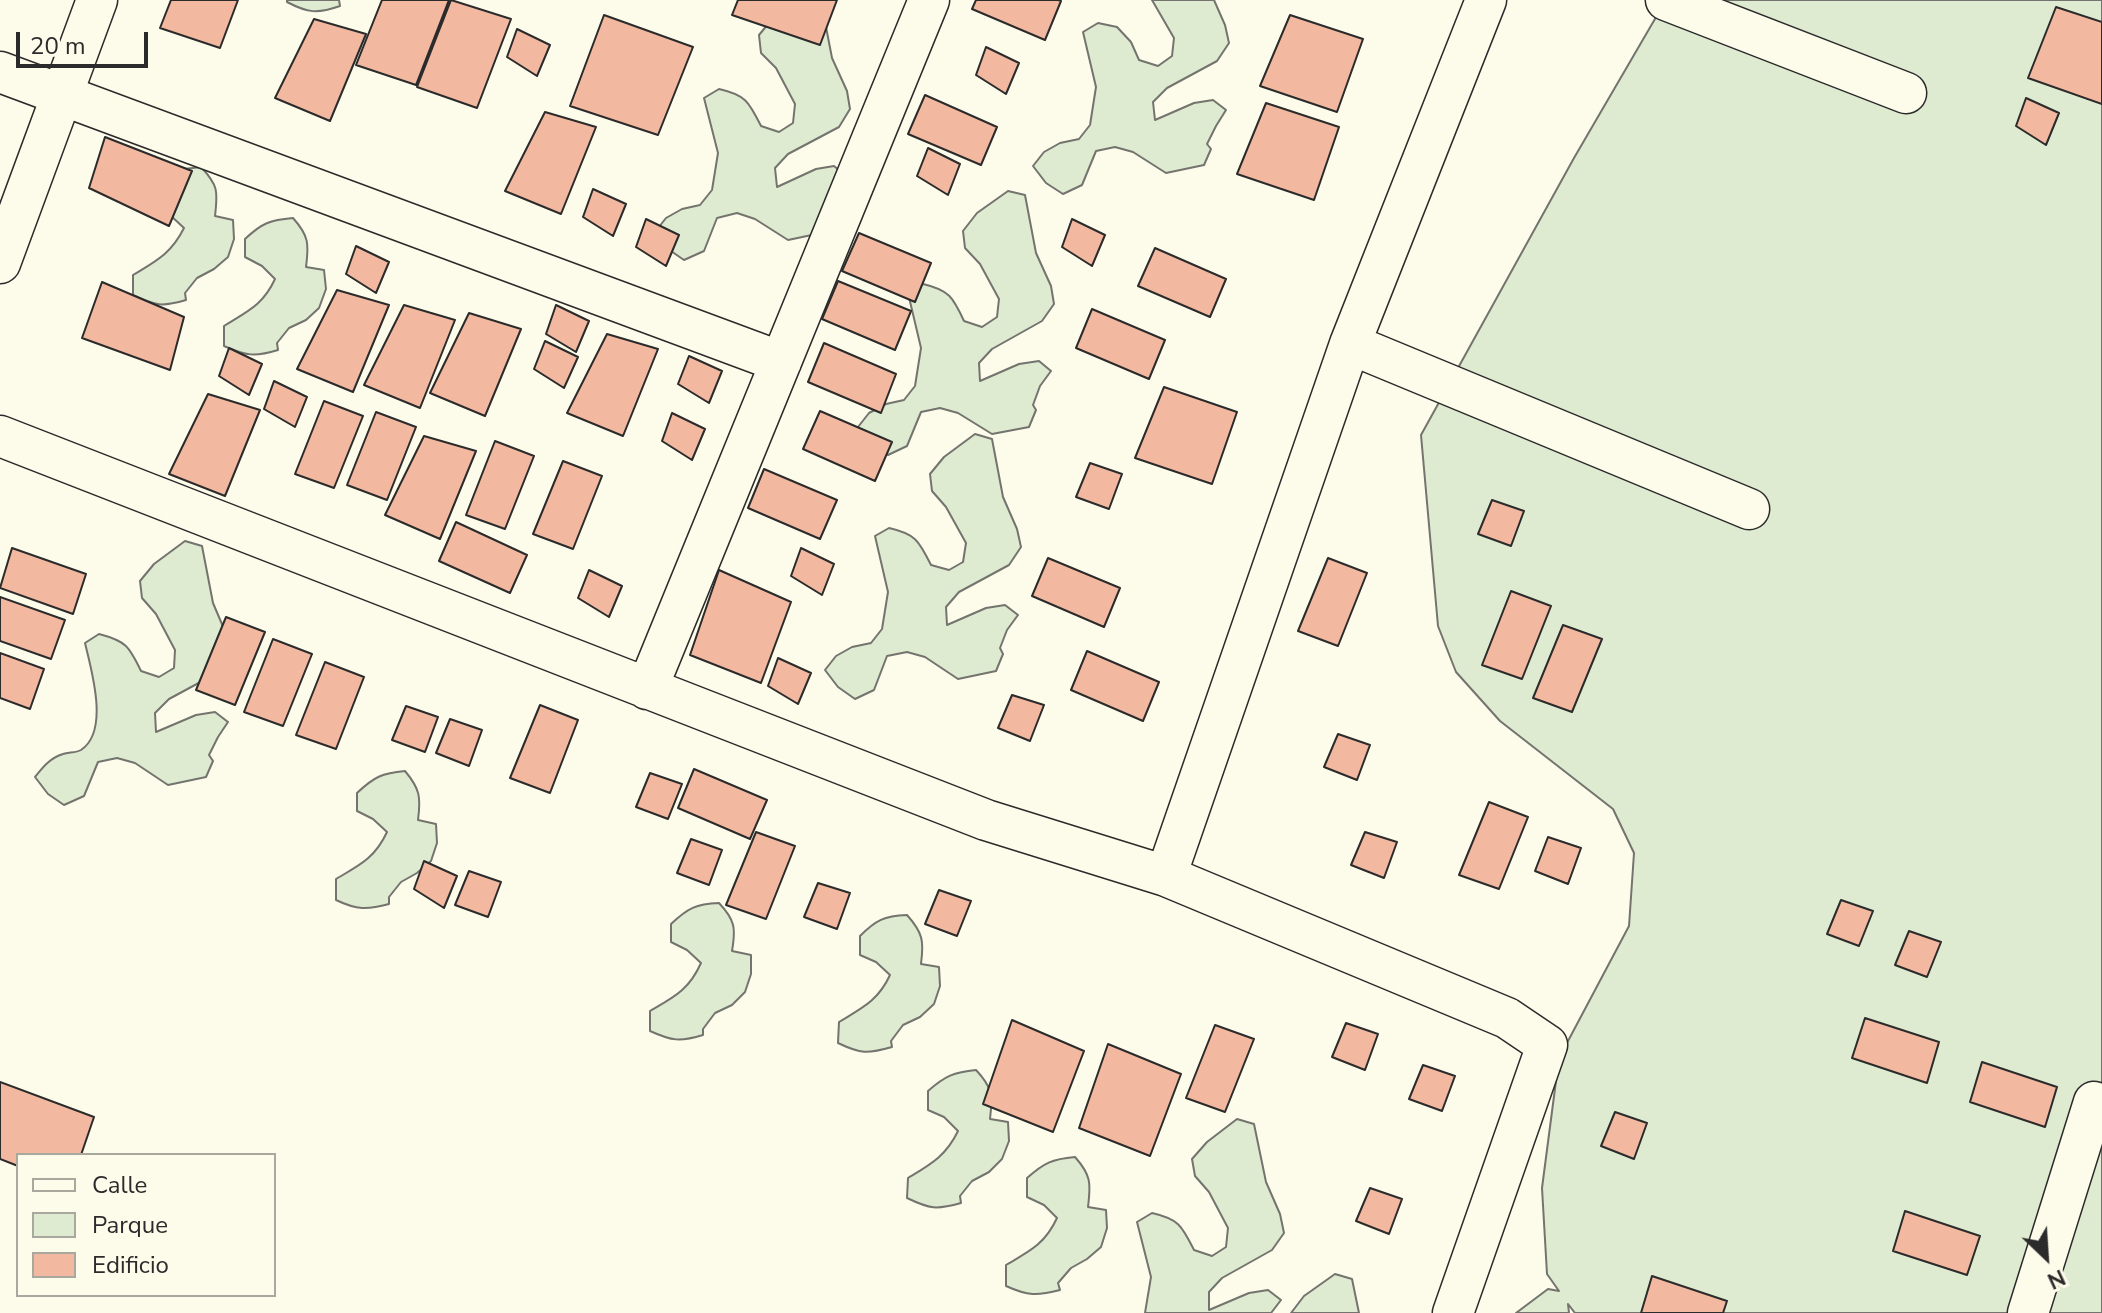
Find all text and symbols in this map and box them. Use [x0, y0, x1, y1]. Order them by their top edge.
scale bar [20, 16, 152, 66]
text: 20 m [30, 30, 86, 62]
legend [16, 1153, 276, 1297]
text: Calle [92, 1169, 147, 1201]
text: Parque [92, 1209, 168, 1241]
north arrow [2006, 1217, 2086, 1297]
text: Edificio [92, 1249, 169, 1281]
text: N [2042, 1262, 2070, 1296]

